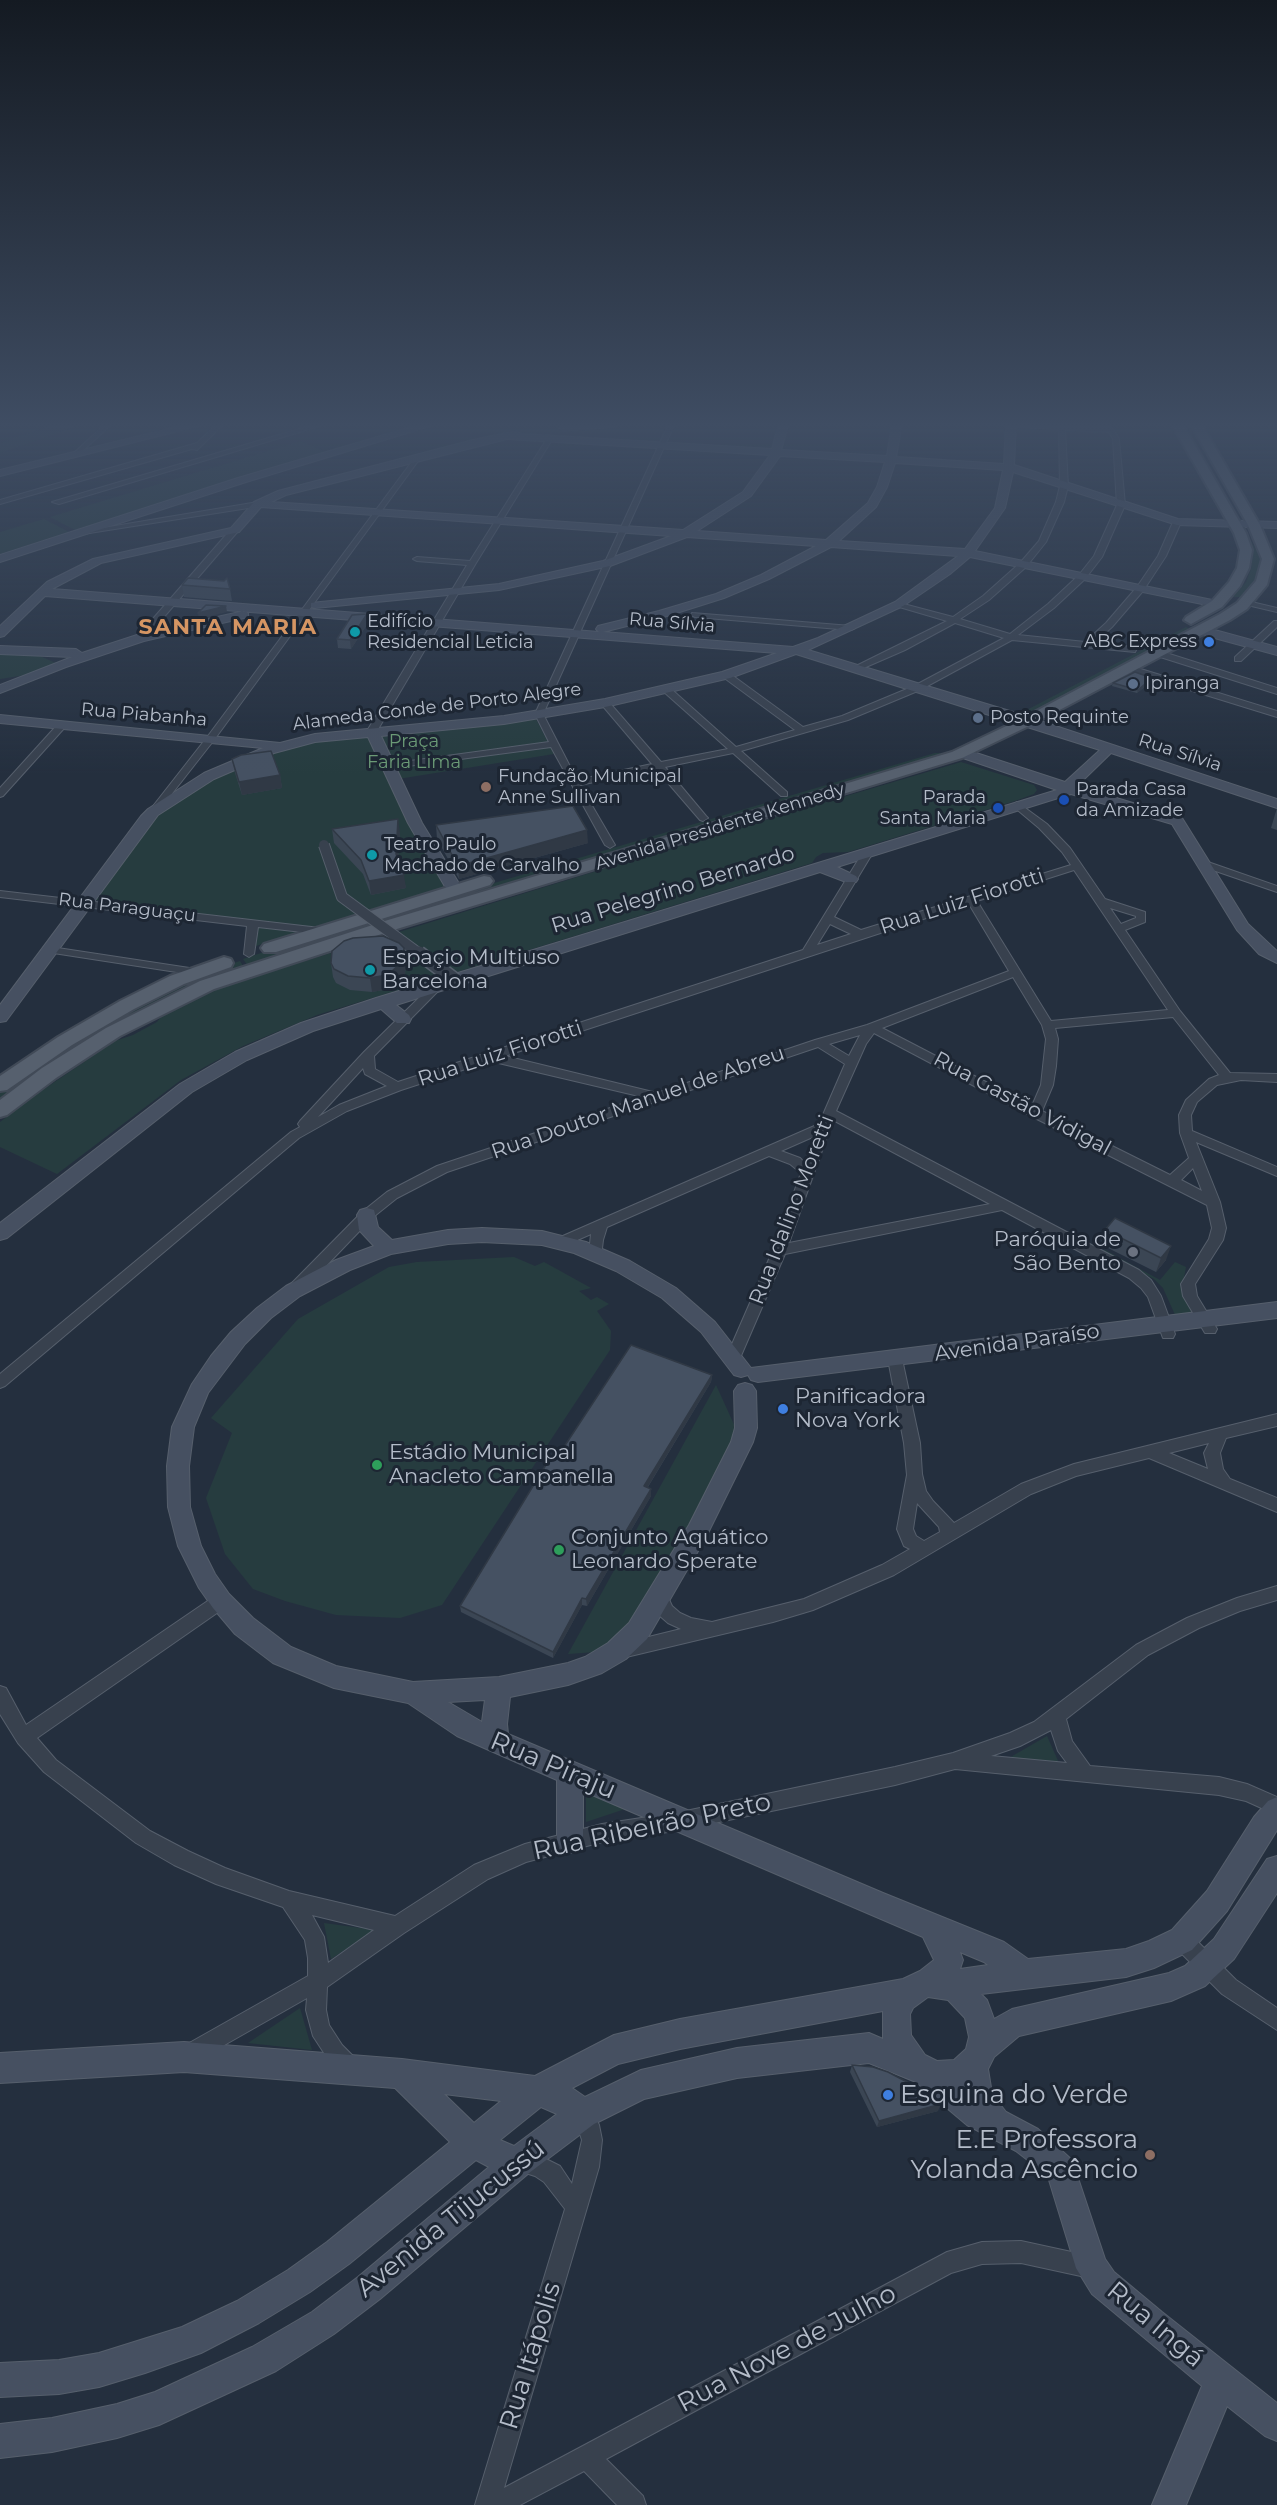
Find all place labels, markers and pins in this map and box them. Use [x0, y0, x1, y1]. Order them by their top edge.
place label: Edifício Residencial Leticia [367, 611, 534, 654]
marker: Edifício Residencial Leticia [348, 625, 362, 639]
place label: ABC Express [1084, 631, 1197, 653]
marker: ABC Express [1202, 635, 1216, 649]
place label: Ipiranga [1145, 673, 1220, 695]
marker: Ipiranga [1126, 677, 1140, 691]
place label: Posto Requinte [990, 707, 1129, 729]
marker: Posto Requinte [971, 711, 985, 725]
place label: Fundação Municipal Anne Sullivan [498, 766, 682, 808]
place label: Parada Casa da Amizade [1076, 779, 1187, 822]
marker: Fundação Municipal Anne Sullivan [479, 780, 493, 794]
place label: Parada Santa Maria [880, 787, 986, 830]
marker: Parada Casa da Amizade [1057, 793, 1071, 807]
marker: Parada Santa Maria [991, 801, 1005, 815]
place label: Teatro Paulo Machado de Carvalho [384, 834, 580, 876]
marker: Teatro Paulo Machado de Carvalho [365, 848, 379, 862]
place label: Espaçio Multiuso Barcelona [382, 945, 560, 995]
marker: Espaçio Multiuso Barcelona [363, 963, 377, 977]
place label: Paróquia de São Bento [994, 1227, 1121, 1277]
marker: Paróquia de São Bento [1126, 1245, 1140, 1259]
place label: Panificadora Nova York [795, 1384, 926, 1434]
marker: Panificadora Nova York [776, 1402, 790, 1416]
place label: Estádio Municipal Anacleto Campanella [389, 1440, 614, 1490]
marker: Estádio Municipal Anacleto Campanella [370, 1458, 384, 1472]
place label: Conjunto Aquático Leonardo Sperate [571, 1525, 768, 1575]
marker: Conjunto Aquático Leonardo Sperate [552, 1543, 566, 1557]
place label: Esquina do Verde [900, 2079, 1128, 2111]
marker: Esquina do Verde [881, 2088, 895, 2102]
place label: E.E Professora Yolanda Ascêncio [910, 2124, 1138, 2186]
marker: E.E Professora Yolanda Ascêncio [1143, 2148, 1157, 2162]

